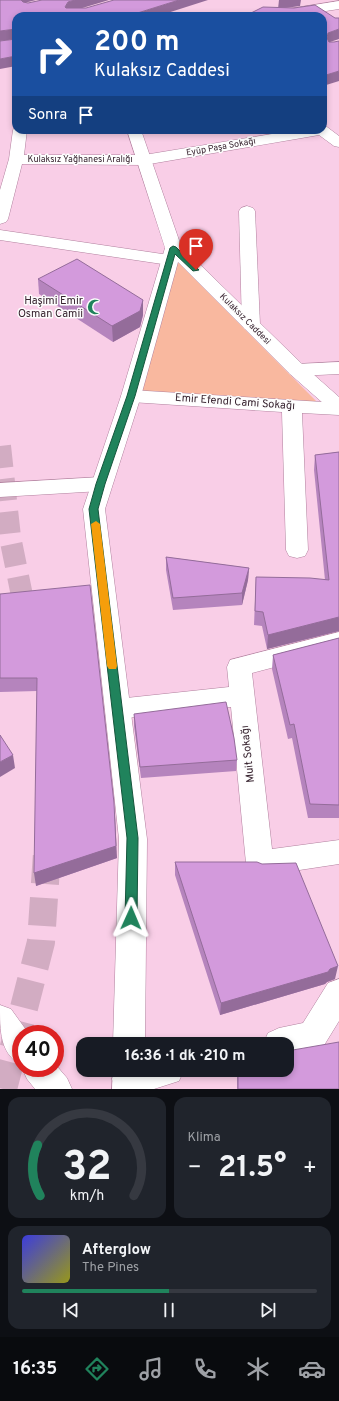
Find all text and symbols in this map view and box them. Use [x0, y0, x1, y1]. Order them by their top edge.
text: 200 m [94, 25, 180, 61]
icon: right [28, 28, 80, 80]
text: Kulaksız Caddesi [94, 60, 230, 83]
icon: arrive [75, 104, 97, 126]
text: Sonra [28, 106, 67, 125]
street label: Eyüp Paşa Sokağı [185, 135, 257, 159]
street label: Kulaksız Yağhanesi Aralığı [27, 154, 133, 165]
pin [179, 229, 213, 270]
icon: arrive [185, 235, 207, 257]
street label: Kulaksız Caddesi [217, 291, 273, 347]
place label: Haşimi Emir Osman Camii [18, 294, 84, 321]
mosque icon: Haşimi Emir Osman Camii [86, 298, 104, 316]
street label: Emir Efendi Cami Sokağı [175, 391, 295, 413]
street label: Muit Sokağı [238, 725, 258, 783]
position arrow [110, 897, 152, 939]
speed limit sign: 40 [12, 1025, 64, 1077]
text: 16:36 · 1 dk · 210 m [125, 1047, 245, 1066]
text: Klima [188, 1130, 221, 1146]
text: 32 [62, 1141, 112, 1194]
text: 21.5° [218, 1150, 287, 1187]
text: − [188, 1155, 202, 1182]
text: + [303, 1155, 317, 1182]
text: km/h [69, 1186, 104, 1204]
text: Afterglow [82, 1241, 151, 1260]
text: The Pines [82, 1260, 139, 1276]
icon: previous [60, 1299, 82, 1321]
icon: pause [158, 1299, 180, 1321]
icon: next [257, 1299, 279, 1321]
icon: directions [83, 1355, 111, 1383]
icon: music [137, 1355, 165, 1383]
icon: phone [191, 1355, 219, 1383]
icon: climate [244, 1355, 272, 1383]
icon: car [298, 1355, 326, 1383]
text: 16:35 [13, 1358, 57, 1381]

